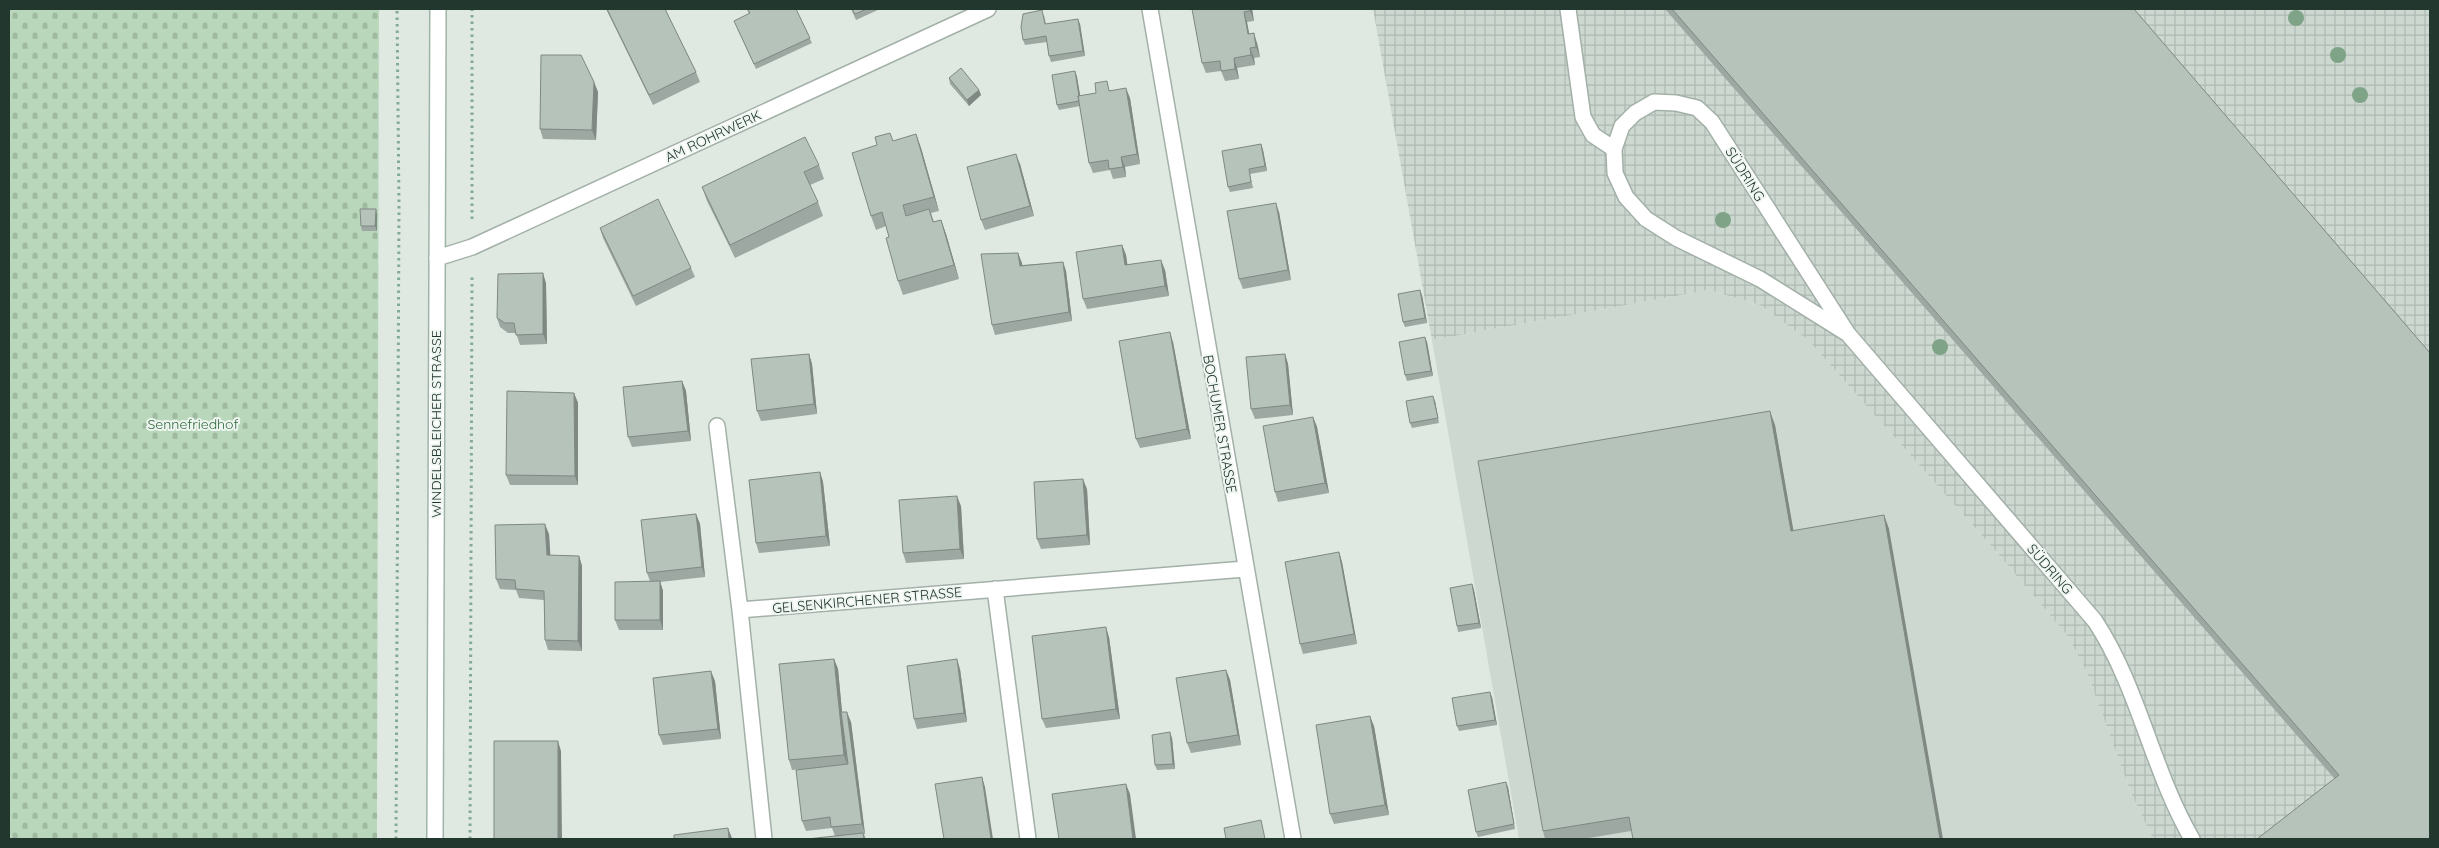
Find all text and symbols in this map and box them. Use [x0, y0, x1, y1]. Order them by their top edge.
street label: AM ROHRWERK [662, 106, 764, 166]
street label: SÜDRING [1721, 143, 1769, 205]
street label: WINDELSBLEICHER STRASSE [427, 330, 445, 518]
street label: BOCHUMER STRASSE [1199, 353, 1241, 495]
park label: Sennefriedhof [147, 415, 239, 433]
street label: SÜDRING [2023, 540, 2077, 598]
street label: GELSENKIRCHENER STRASSE [771, 583, 963, 617]

